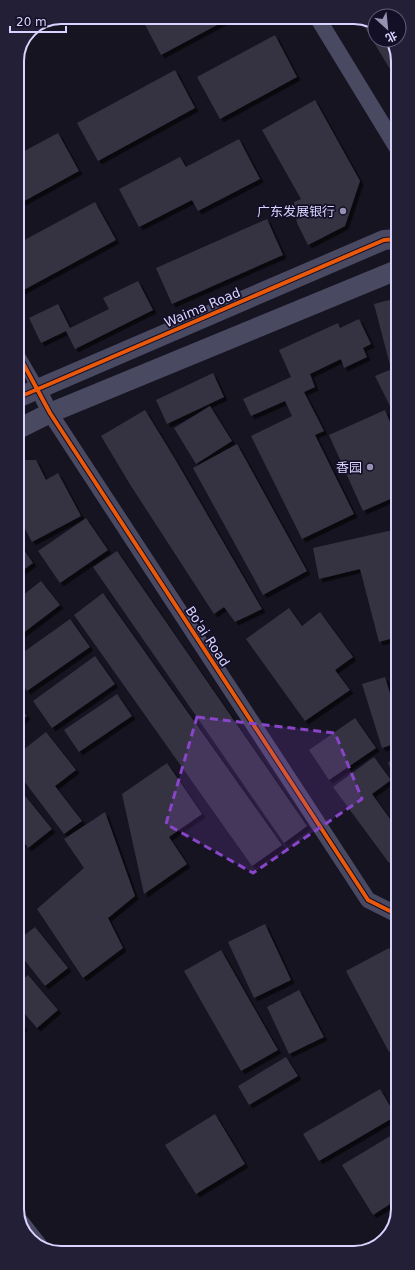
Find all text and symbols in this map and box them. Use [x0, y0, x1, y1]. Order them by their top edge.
scale bar [10, 8, 66, 34]
north arrow [367, 8, 407, 48]
text: 20 m [16, 15, 47, 29]
text: 北 [383, 28, 399, 45]
place label: 广东发展银行 [257, 204, 335, 219]
marker: 广东发展银行 [338, 206, 348, 216]
street label: Waima Road [162, 285, 242, 330]
place label: 香园 [336, 460, 362, 475]
marker: 香园 [365, 462, 375, 472]
street label: Bo'ai Road [183, 603, 233, 669]

